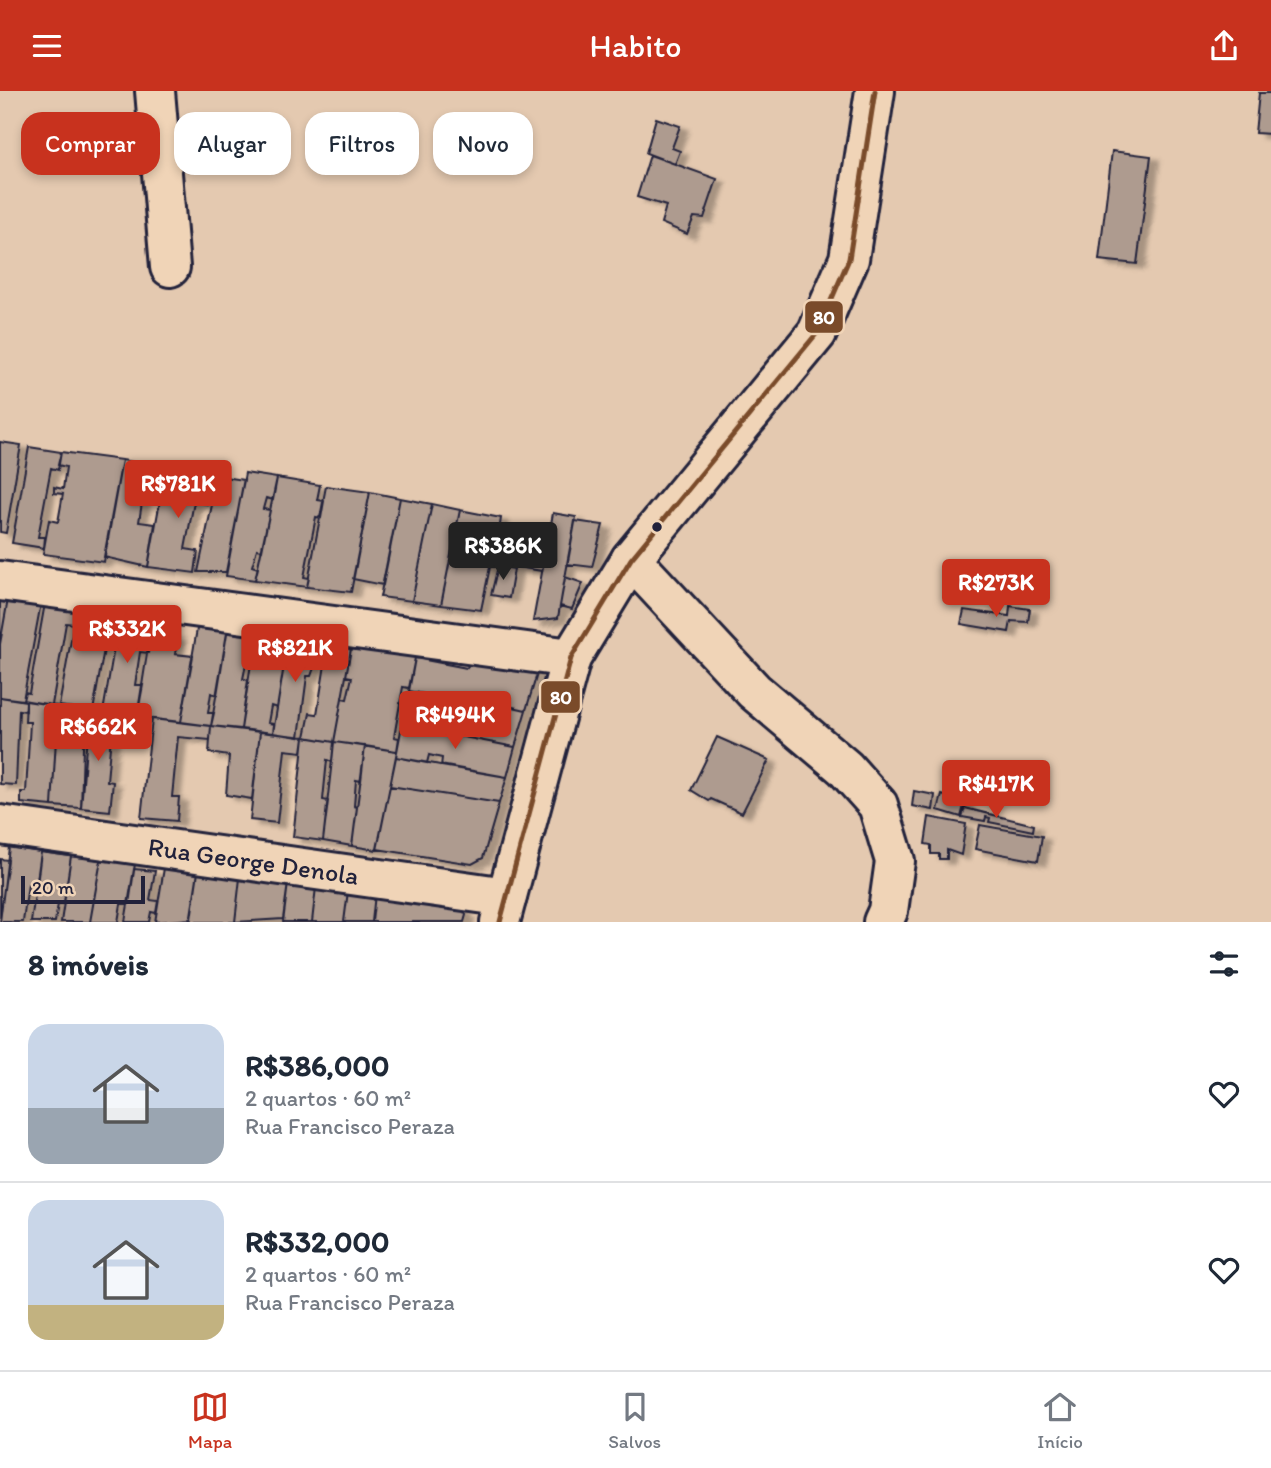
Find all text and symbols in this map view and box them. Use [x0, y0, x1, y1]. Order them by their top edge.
icon: menu [28, 27, 66, 65]
text: Habito [590, 27, 681, 65]
icon: share [1205, 27, 1243, 65]
chip: Comprar [21, 112, 160, 175]
chip: Alugar [174, 112, 291, 175]
chip: Filtros [305, 112, 419, 175]
chip: Novo [433, 112, 533, 175]
line badge: 80 [804, 300, 844, 334]
text: 80 [813, 306, 835, 329]
pin: R$781K [121, 461, 235, 520]
text: R$781K [141, 469, 215, 497]
unlabelled marker [650, 520, 664, 534]
pin: R$386K [446, 523, 560, 582]
text: R$386K [464, 531, 542, 559]
pin: R$273K [939, 559, 1053, 619]
text: R$273K [958, 568, 1034, 596]
pin: R$332K [70, 605, 184, 665]
text: R$332K [88, 614, 166, 642]
pin: R$821K [238, 625, 352, 684]
text: R$821K [257, 633, 333, 661]
line badge: 80 [540, 680, 581, 714]
text: 80 [550, 686, 572, 709]
pin: R$494K [398, 691, 512, 751]
text: R$494K [415, 700, 495, 728]
pin: R$662K [41, 703, 155, 763]
text: R$662K [60, 712, 136, 740]
pin: R$417K [939, 761, 1053, 820]
text: R$417K [958, 769, 1034, 797]
street label: Rua George Denola [146, 830, 361, 892]
scale bar [21, 873, 145, 905]
text: 20 m [32, 876, 74, 899]
icon: filters [1205, 945, 1243, 983]
text: 8 imóveis [28, 946, 149, 983]
text: R$386,000 [245, 1047, 390, 1084]
icon: home [84, 1052, 168, 1136]
icon: heart [1205, 1075, 1243, 1113]
text: 2 quartos · 60 m² [245, 1084, 411, 1112]
text: Rua Francisco Peraza [245, 1112, 455, 1140]
text: R$332,000 [245, 1223, 389, 1260]
icon: home [84, 1228, 168, 1312]
icon: heart [1205, 1251, 1243, 1289]
text: 2 quartos · 60 m² [245, 1260, 411, 1288]
text: Rua Francisco Peraza [245, 1288, 455, 1316]
tab: Mapa [188, 1388, 232, 1453]
tab: Salvos [608, 1388, 661, 1453]
tab: Início [1037, 1388, 1083, 1453]

